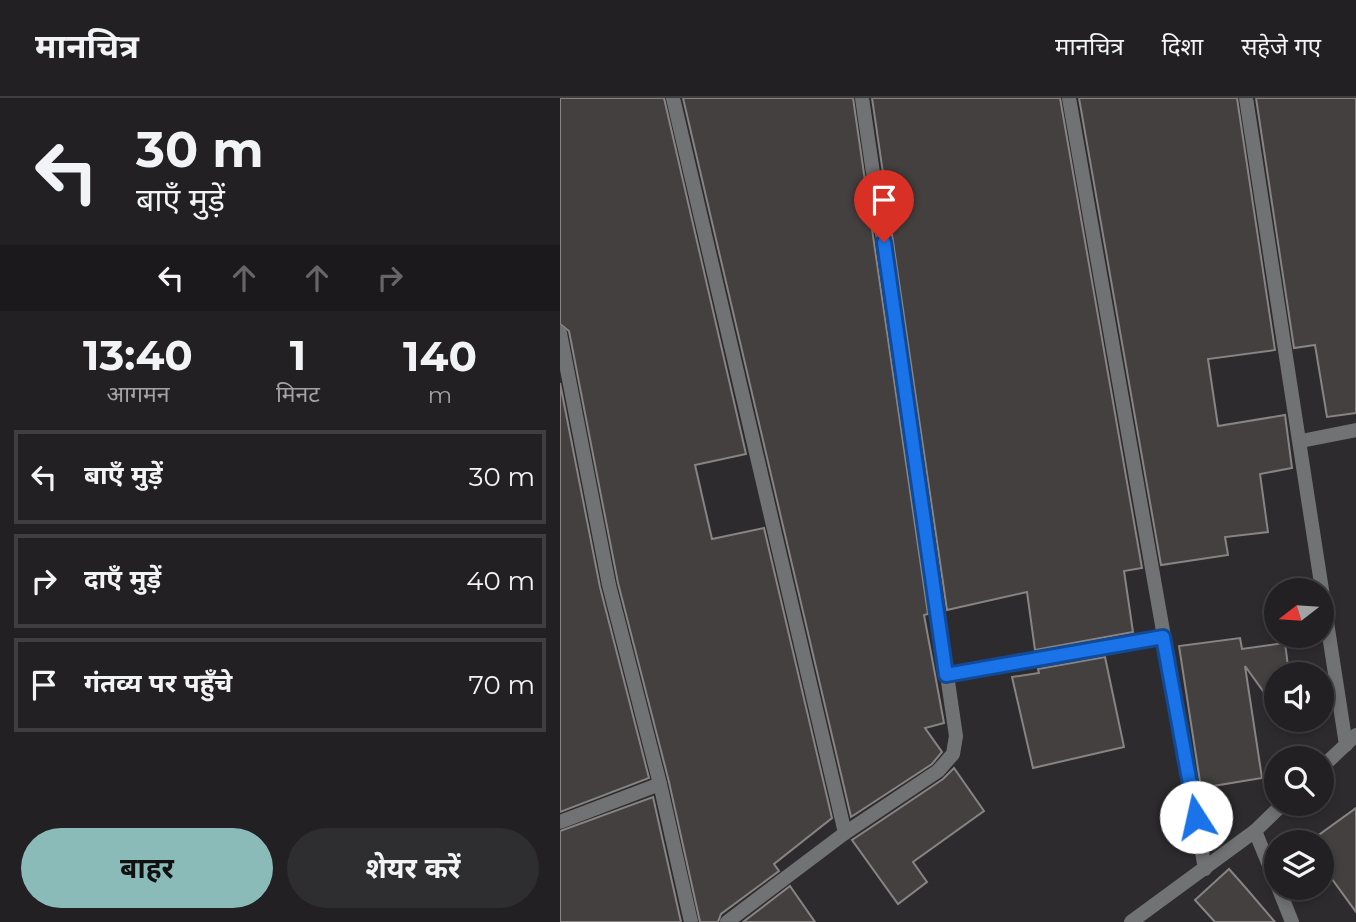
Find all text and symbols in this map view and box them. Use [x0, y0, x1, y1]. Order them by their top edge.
text: मानचित्र [35, 26, 139, 66]
text: मानचित्र [1055, 32, 1124, 61]
text: दिशा [1162, 32, 1203, 61]
text: सहेजे गए [1241, 32, 1321, 61]
text: 30 m [136, 120, 264, 179]
icon: left [21, 126, 112, 217]
pin [854, 170, 914, 242]
text: बाएँ मुड़ें [136, 180, 225, 219]
icon: arrive [865, 181, 903, 219]
icon: left [152, 259, 190, 297]
icon: ahead [225, 259, 263, 297]
icon: ahead [298, 259, 336, 297]
icon: right [371, 259, 409, 297]
text: 13:40 [83, 329, 193, 381]
text: 1 [290, 329, 306, 381]
text: 140 [403, 330, 477, 382]
text: आगमन [106, 380, 169, 408]
text: मिनट [276, 380, 320, 408]
text: m [428, 381, 452, 409]
icon: left [25, 458, 63, 496]
text: बाएँ मुड़ें [84, 459, 163, 491]
text: 30 m [469, 461, 535, 493]
icon: right [25, 562, 63, 600]
text: दाएँ मुड़ें [84, 563, 161, 595]
text: 40 m [466, 565, 535, 597]
north arrow [1264, 578, 1334, 648]
map controls [1264, 578, 1334, 900]
button: sound [1264, 662, 1334, 732]
icon: arrive [25, 666, 63, 704]
text: गंतव्य पर पहुँचे [84, 667, 232, 699]
text: 70 m [469, 669, 535, 701]
button: search [1264, 746, 1334, 816]
position arrow [1159, 780, 1233, 854]
button: बाहर [21, 828, 273, 908]
button: शेयर करें [287, 828, 539, 908]
button: layers [1264, 830, 1334, 900]

